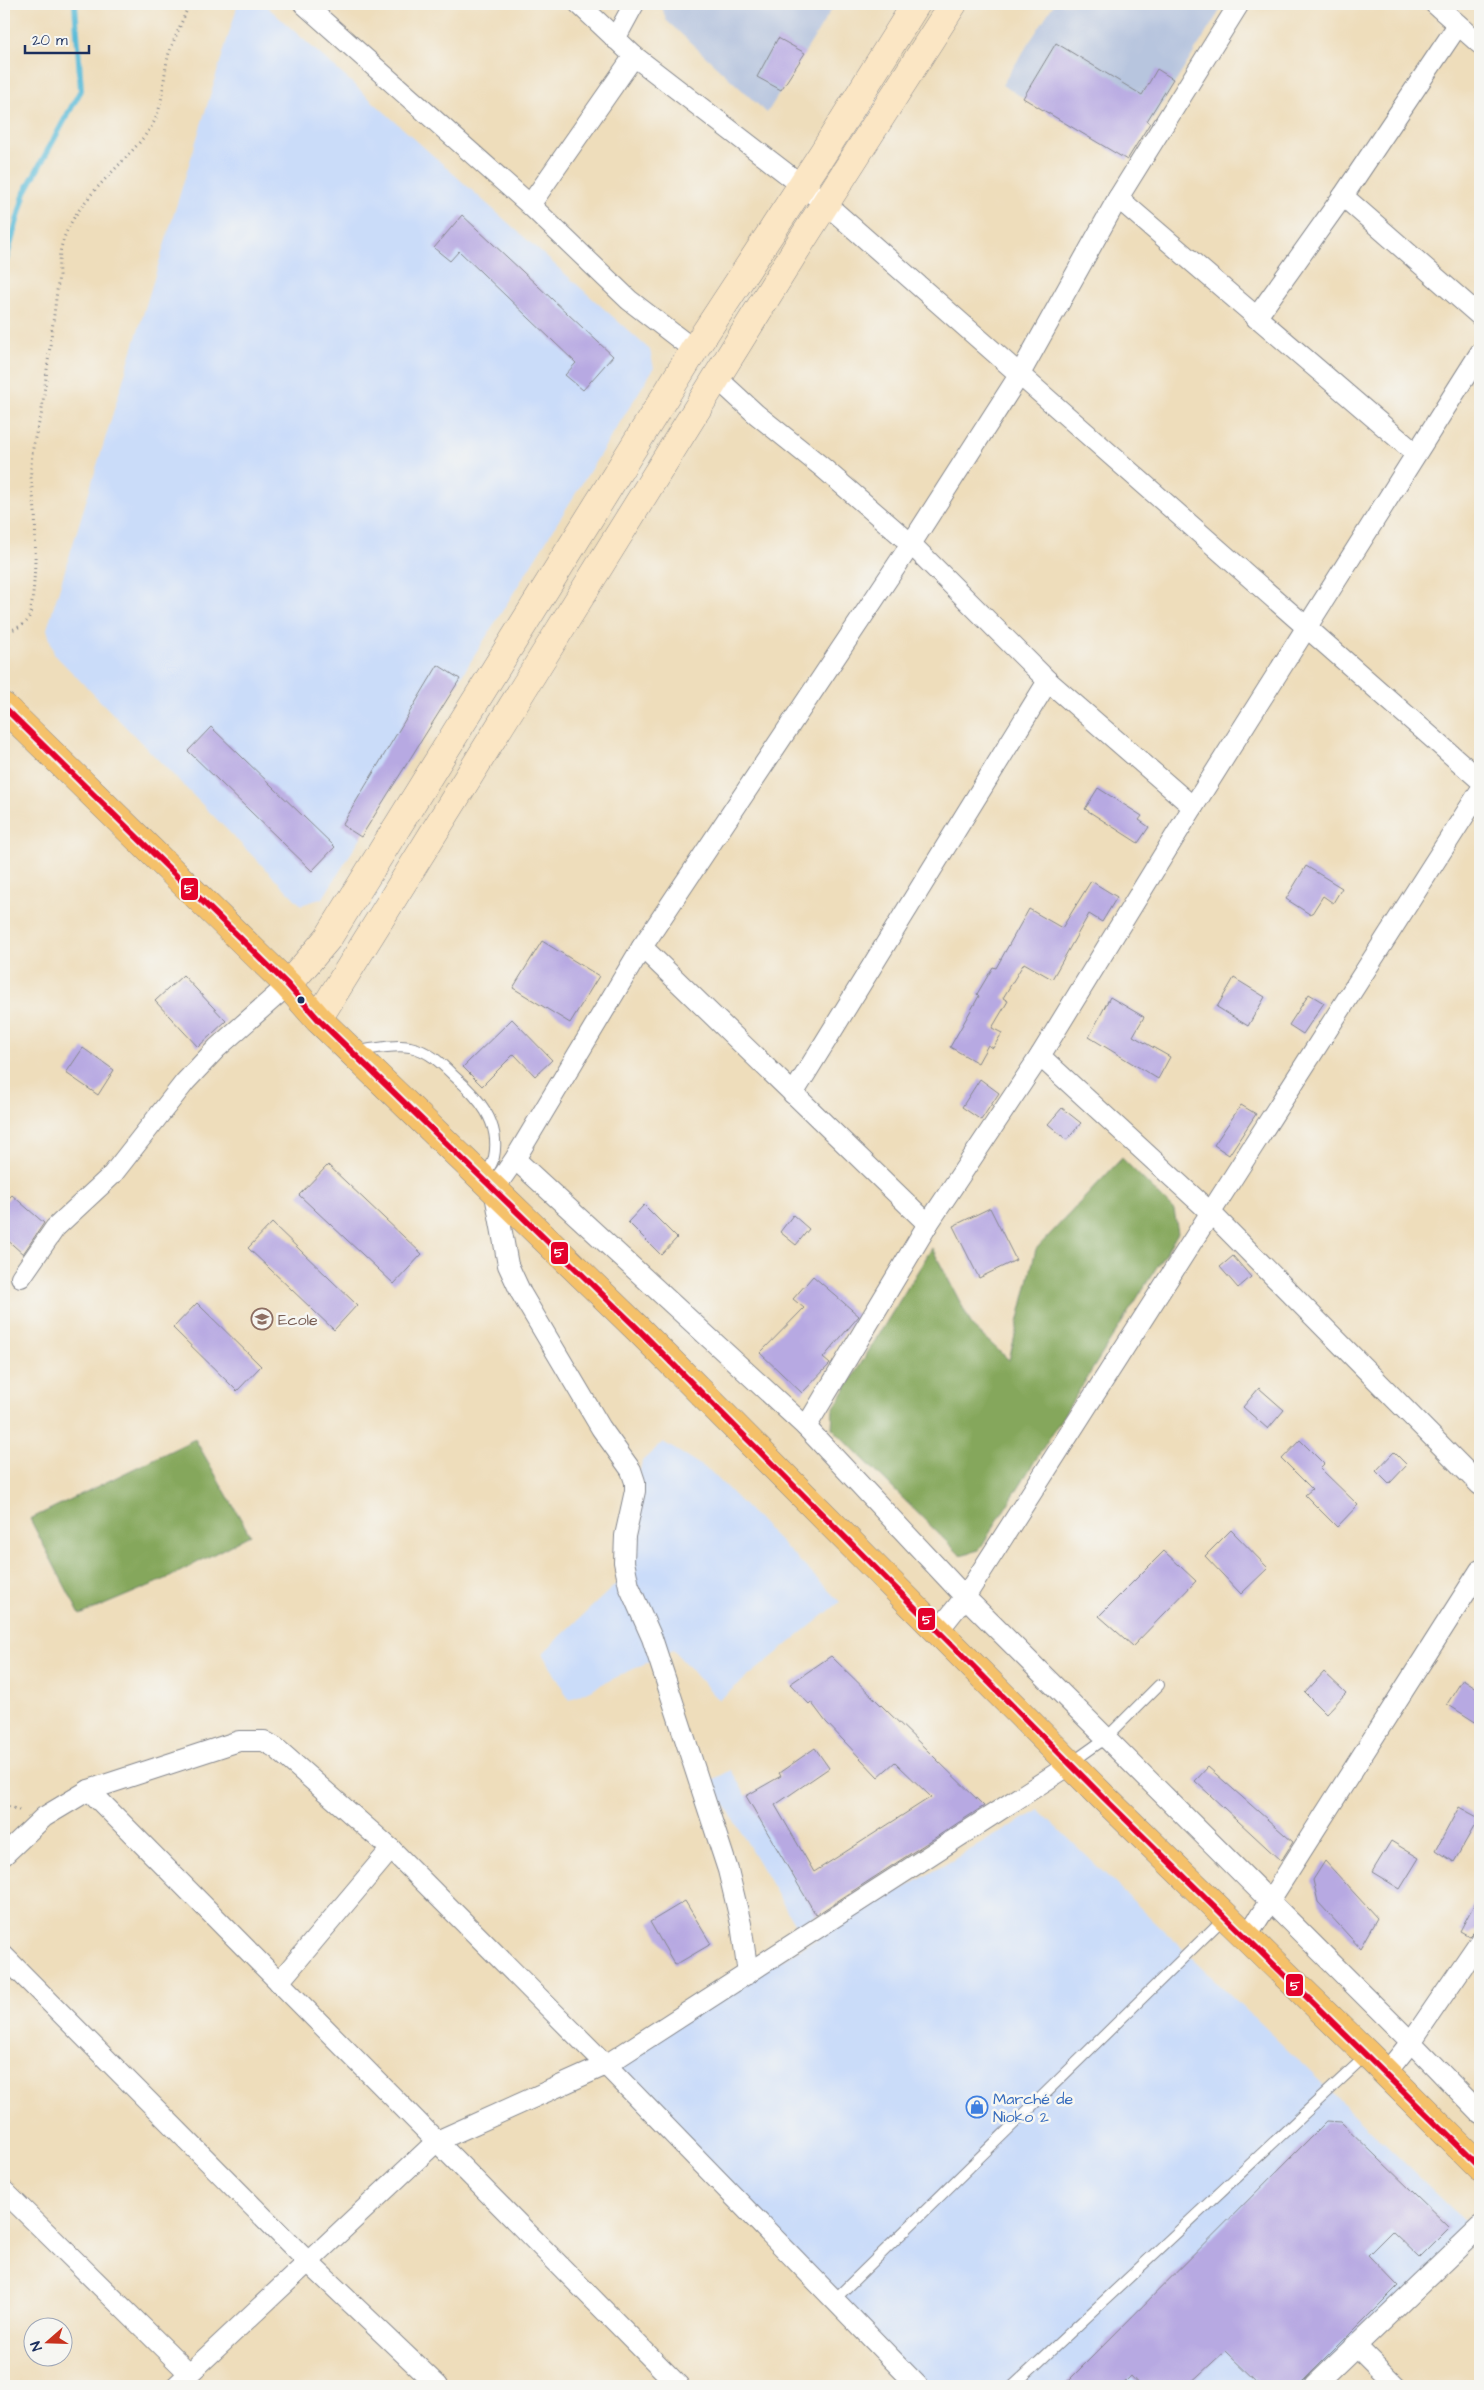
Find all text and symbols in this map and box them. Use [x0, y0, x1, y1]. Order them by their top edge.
scale bar [25, 22, 89, 54]
text: 20 m [32, 30, 68, 51]
line badge: 5 [180, 877, 199, 901]
text: 5 [184, 879, 195, 899]
unlabelled marker [296, 995, 306, 1005]
line badge: 5 [550, 1241, 569, 1265]
text: 5 [554, 1243, 565, 1263]
school or university icon: Ecole [250, 1307, 274, 1331]
place label: Ecole [278, 1309, 318, 1331]
line badge: 5 [917, 1607, 936, 1631]
text: 5 [922, 1610, 933, 1630]
line badge: 5 [1285, 1973, 1304, 1997]
text: 5 [1290, 1976, 1301, 1996]
place label: Marché de Nioko 2 [993, 2088, 1074, 2128]
shop icon: Marché de Nioko 2 [965, 2095, 989, 2119]
north arrow [22, 2318, 72, 2368]
text: N [26, 2338, 48, 2354]

